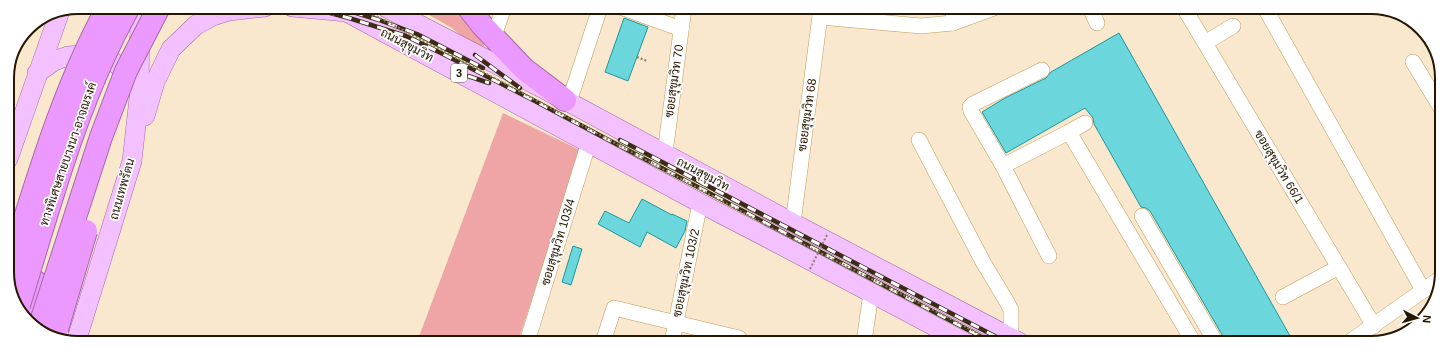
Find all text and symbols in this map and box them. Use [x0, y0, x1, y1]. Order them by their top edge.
street label: ถนนสุขุมวิท [377, 25, 436, 67]
street label: ซอยสุขุมวิท 70 [662, 43, 688, 119]
road number: 3 [451, 64, 467, 82]
street label: ซอยสุขุมวิท 68 [795, 77, 821, 153]
street label: ทางพิเศษสายบางนา-อาจณรงค์ [36, 80, 99, 228]
street label: ซอยสุขุมวิท 66/1 [1250, 128, 1307, 208]
street label: ถนนสุขุมวิท [673, 154, 732, 196]
street label: ถนนเทพรัตน [107, 156, 138, 221]
street label: ซอยสุขุมวิท 103/4 [538, 197, 580, 288]
street label: ซอยสุขุมวิท 103/2 [670, 227, 704, 319]
north arrow [1397, 298, 1437, 338]
text: N [1421, 314, 1433, 324]

